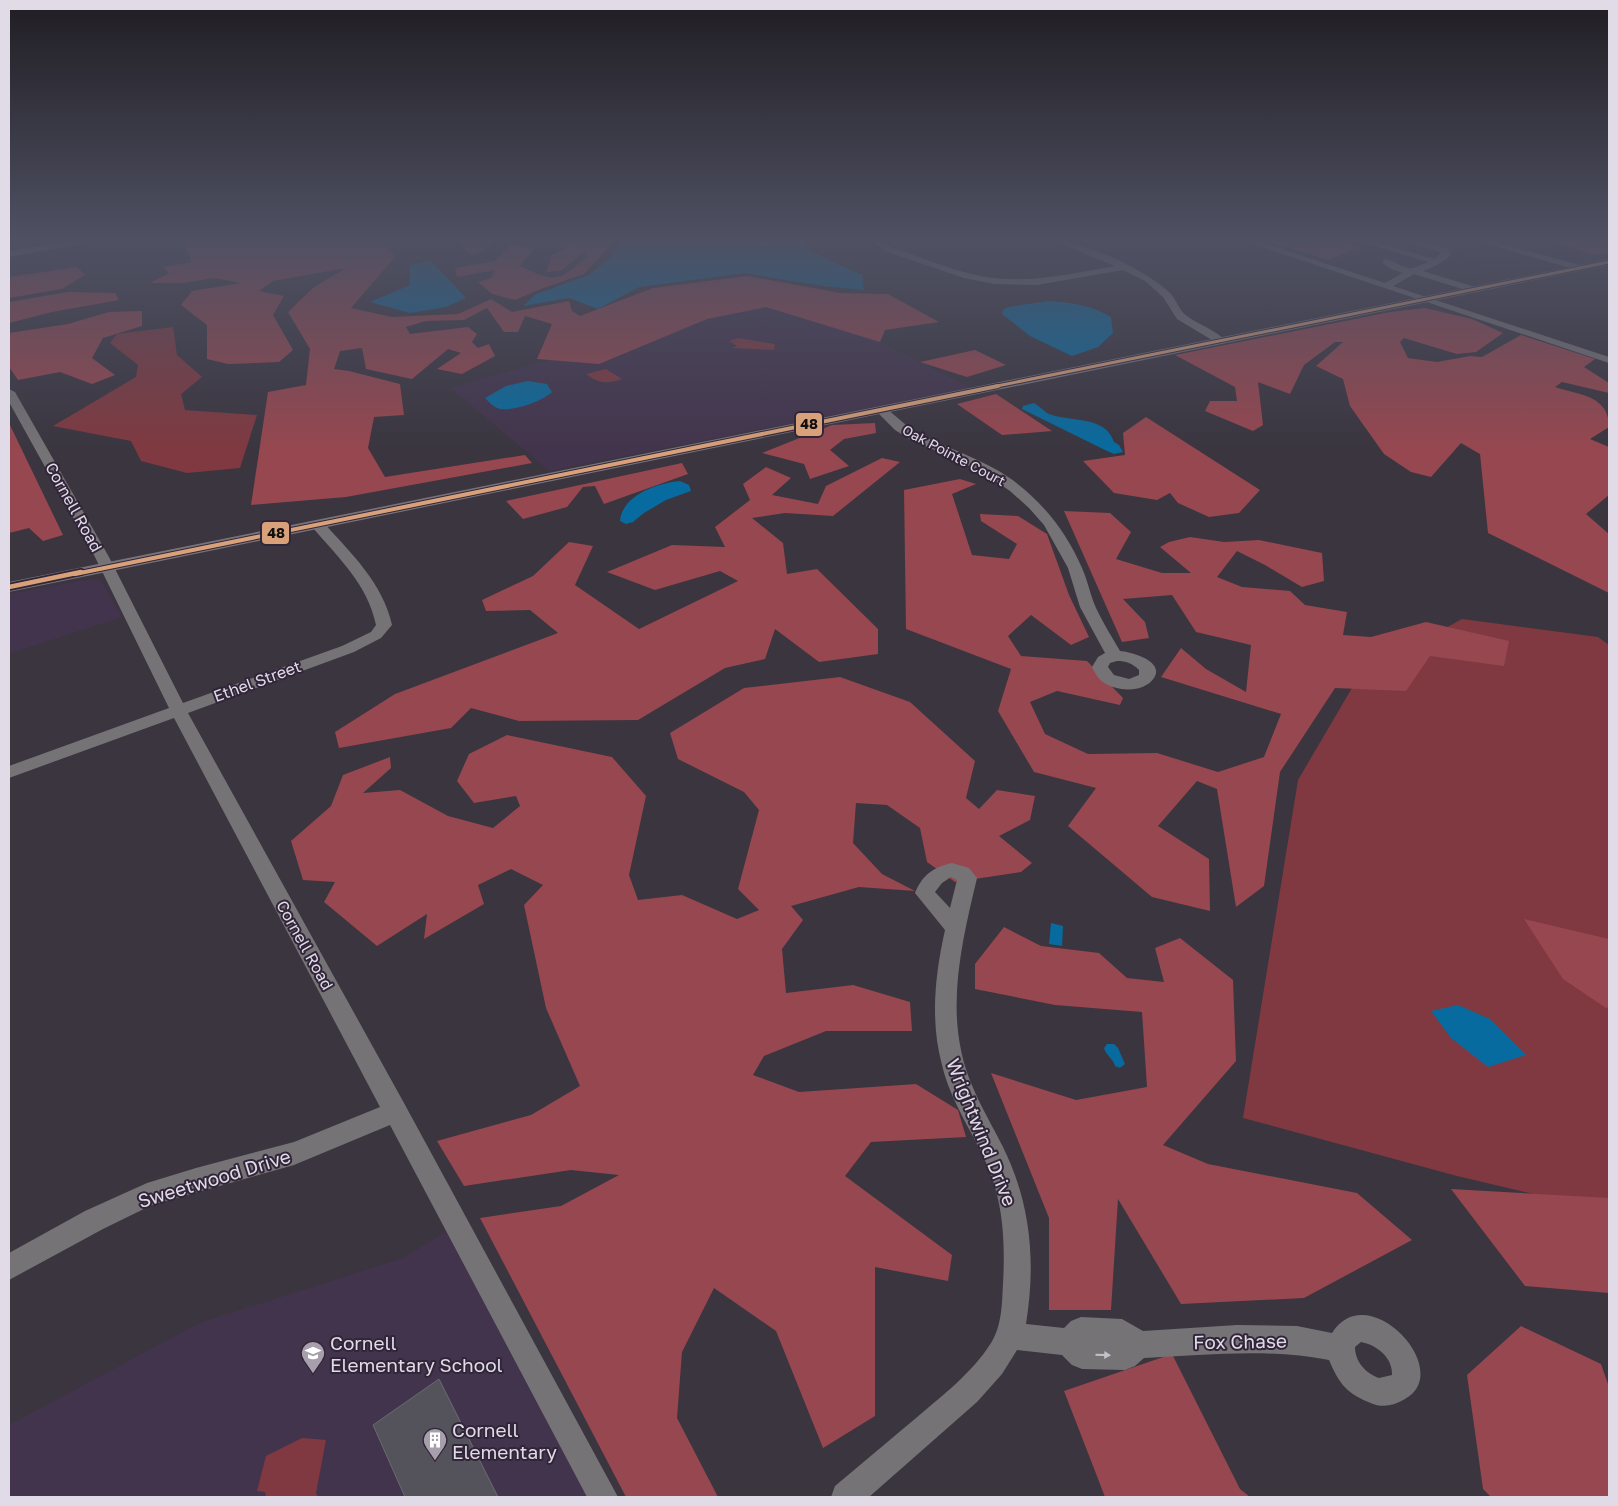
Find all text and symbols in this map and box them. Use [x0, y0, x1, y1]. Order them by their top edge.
line badge: 48 [795, 412, 823, 437]
text: 48 [800, 415, 818, 432]
street label: Oak Pointe Court [900, 421, 1008, 489]
street label: Cornell Road [41, 459, 107, 555]
line badge: 48 [261, 521, 290, 545]
text: 48 [267, 524, 285, 541]
street label: Ethel Street [210, 656, 304, 706]
street label: Cornell Road [272, 897, 338, 993]
street label: Wrightwind Drive [942, 1055, 1022, 1209]
street label: Sweetwood Drive [135, 1144, 293, 1212]
street label: Fox Chase [1193, 1329, 1287, 1353]
place label: Cornell Elementary School [330, 1331, 503, 1376]
school or university icon: Cornell Elementary School [300, 1340, 326, 1374]
one-way arrow [1095, 1352, 1111, 1360]
place label: Cornell Elementary [452, 1418, 557, 1463]
building icon: Cornell Elementary [422, 1427, 448, 1461]

